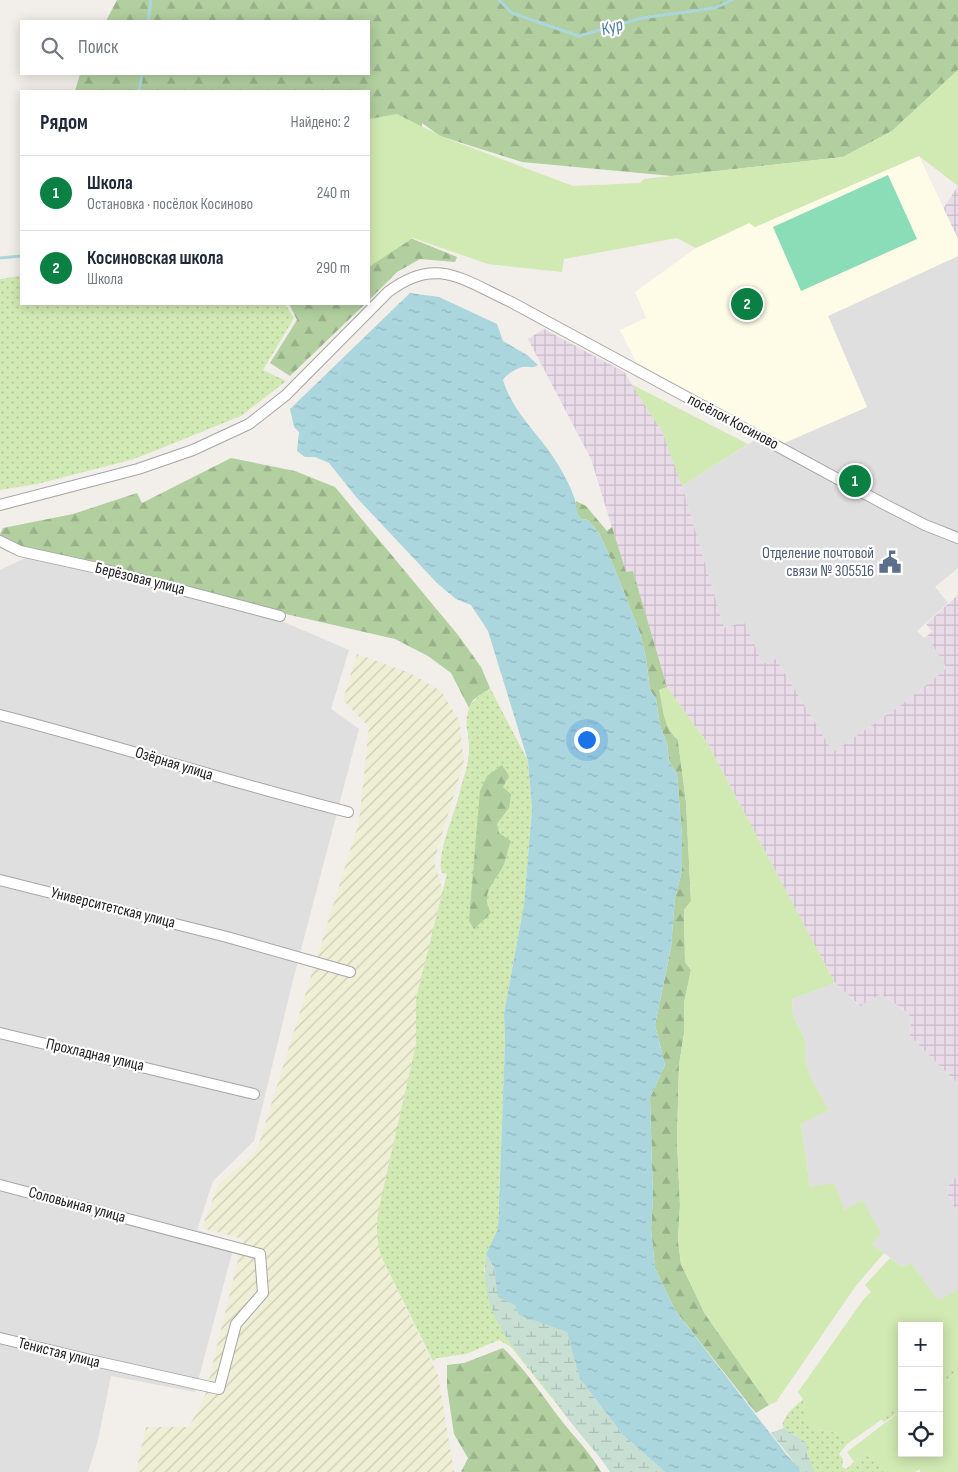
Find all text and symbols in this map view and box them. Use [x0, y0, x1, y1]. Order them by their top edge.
water label: Кур [599, 14, 626, 40]
search box [20, 20, 370, 75]
icon: search [38, 34, 66, 62]
text: Поиск [78, 36, 118, 59]
text: Рядом [40, 110, 88, 135]
text: Найдено: 2 [291, 113, 350, 132]
text: Школа [87, 172, 133, 195]
text: 1 [53, 184, 59, 203]
text: 240 m [317, 184, 350, 203]
text: Остановка · посёлок Косиново [87, 195, 253, 214]
text: Косиновская школа [87, 247, 224, 270]
text: 2 [52, 259, 60, 278]
text: 290 m [316, 259, 350, 278]
text: Школа [87, 270, 123, 289]
pin: 2 [731, 285, 763, 323]
street label: посёлок Косиново [684, 390, 782, 454]
pin: 1 [839, 462, 871, 500]
place label: Отделение почтовой связи № 305516 [762, 544, 874, 581]
public building icon: Отделение почтовой связи № 305516 [877, 549, 903, 575]
street label: Берёзовая улица [93, 559, 187, 599]
your location [574, 727, 600, 753]
street label: Озёрная улица [133, 743, 215, 785]
street label: Университетская улица [49, 883, 177, 933]
street label: Прохладная улица [44, 1035, 146, 1075]
street label: Соловьиная улица [26, 1183, 128, 1227]
map controls [898, 1322, 943, 1457]
button: + [898, 1322, 943, 1367]
street label: Тенистая улица [16, 1334, 102, 1372]
button: − [898, 1367, 943, 1412]
button: locate [898, 1412, 943, 1457]

